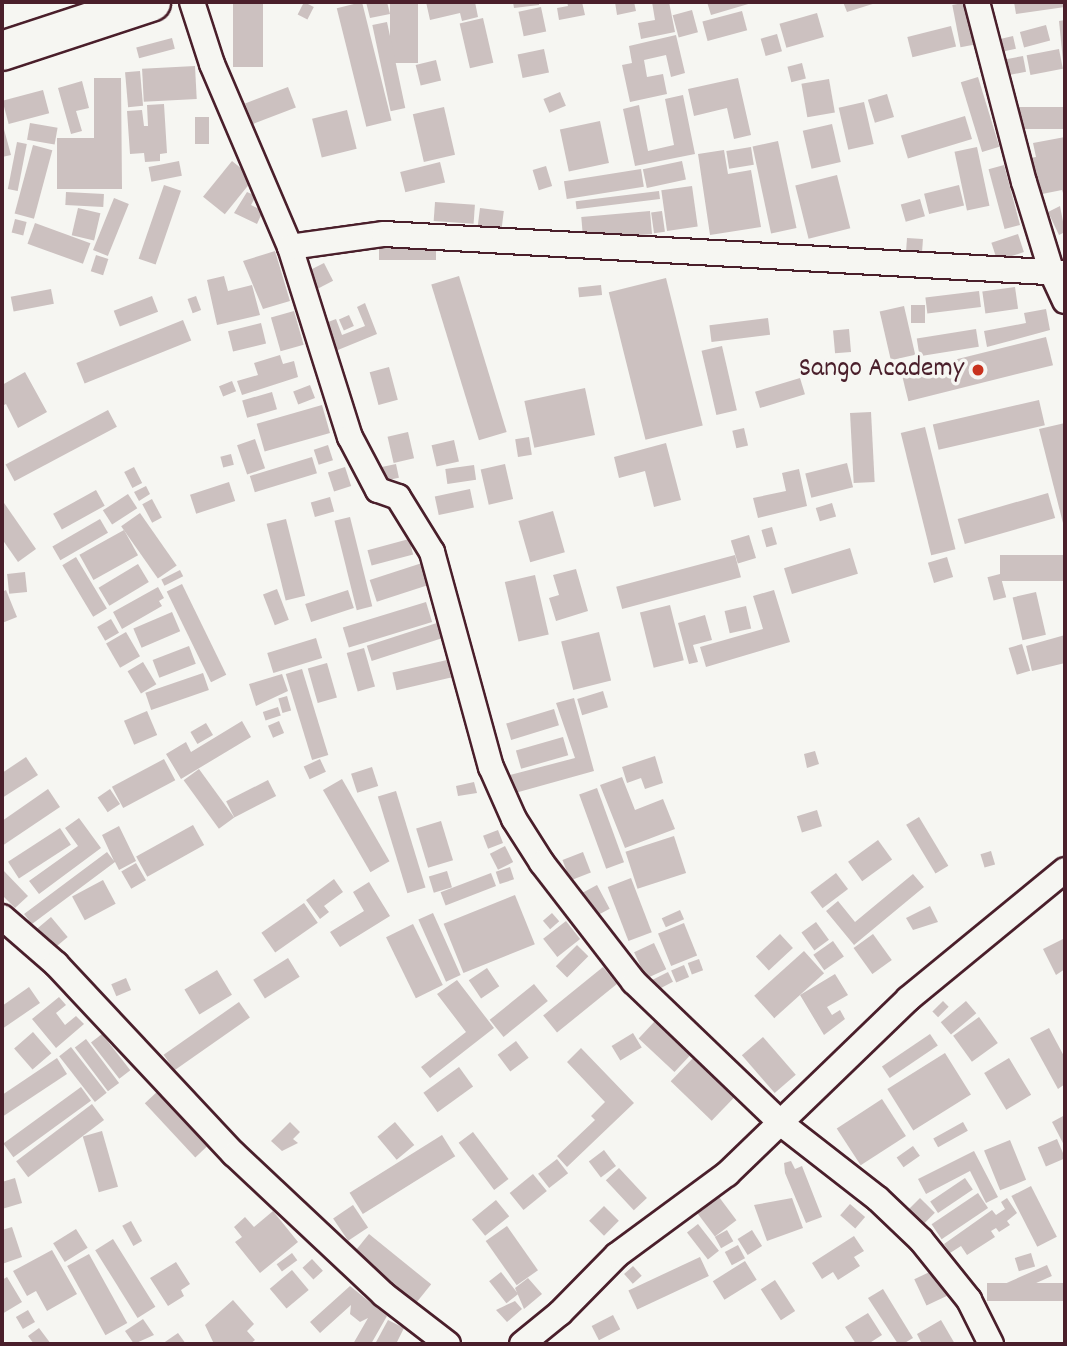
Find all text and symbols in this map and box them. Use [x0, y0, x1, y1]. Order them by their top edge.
place label: Sango Academy [799, 353, 964, 387]
marker: Sango Academy [970, 362, 986, 378]

